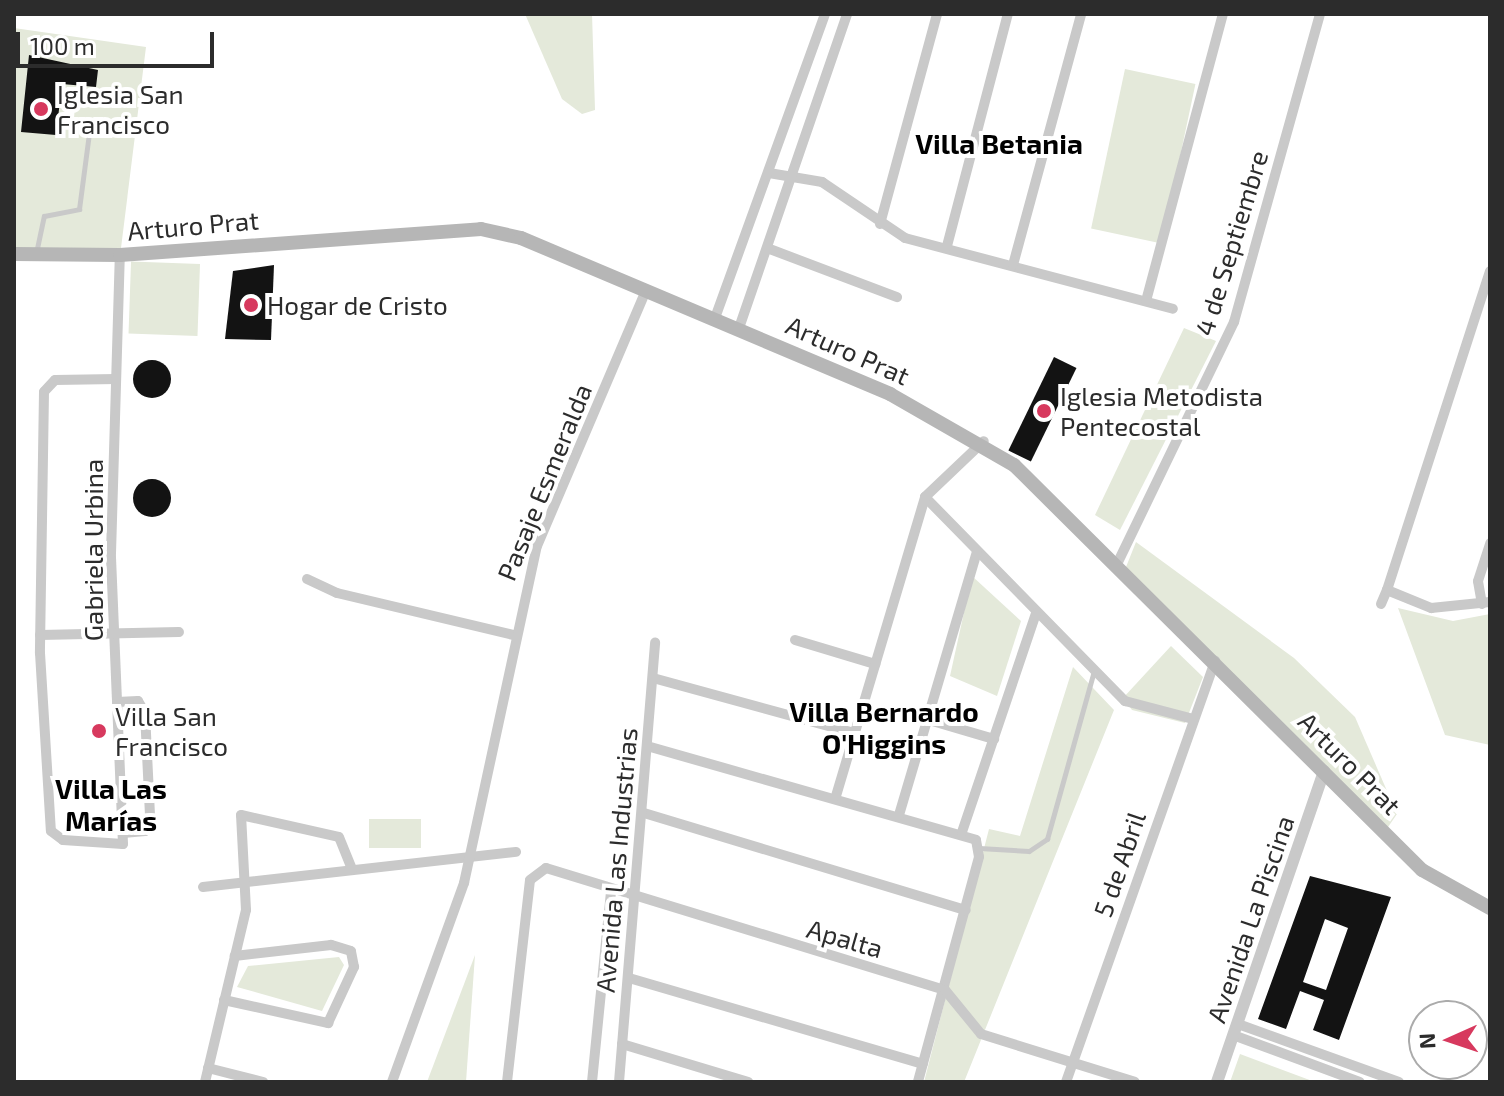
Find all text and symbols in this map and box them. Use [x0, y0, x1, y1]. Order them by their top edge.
scale bar [20, 16, 218, 66]
text: 100 m [30, 31, 95, 60]
place label: Iglesia San Francisco [57, 78, 184, 140]
marker: Iglesia San Francisco [32, 100, 50, 118]
district label: Villa Betania [915, 126, 1083, 160]
street label: 4 de Septiembre [1188, 147, 1274, 339]
street label: Arturo Prat [126, 204, 260, 246]
place label: Hogar de Cristo [267, 289, 448, 321]
marker: Hogar de Cristo [242, 296, 260, 314]
street label: Arturo Prat [781, 309, 915, 391]
street label: Pasaje Esmeralda [490, 379, 598, 585]
place label: Iglesia Metodista Pentecostal [1060, 380, 1263, 442]
marker: Iglesia Metodista Pentecostal [1035, 402, 1053, 420]
street label: Gabriela Urbina [77, 459, 109, 641]
district label: Villa Bernardo O'Higgins [789, 694, 979, 760]
place label: Villa San Francisco [115, 700, 228, 762]
street label: Arturo Prat [1292, 705, 1408, 821]
marker: Villa San Francisco [90, 722, 108, 740]
street label: Avenida Las Industrias [589, 726, 643, 994]
district label: Villa Las Marías [55, 771, 167, 837]
street label: 5 de Abril [1086, 807, 1152, 921]
street label: Avenida La Piscina [1200, 811, 1300, 1027]
street label: Apalta [804, 912, 886, 964]
north arrow [1408, 1000, 1488, 1080]
text: N [1413, 1033, 1439, 1050]

